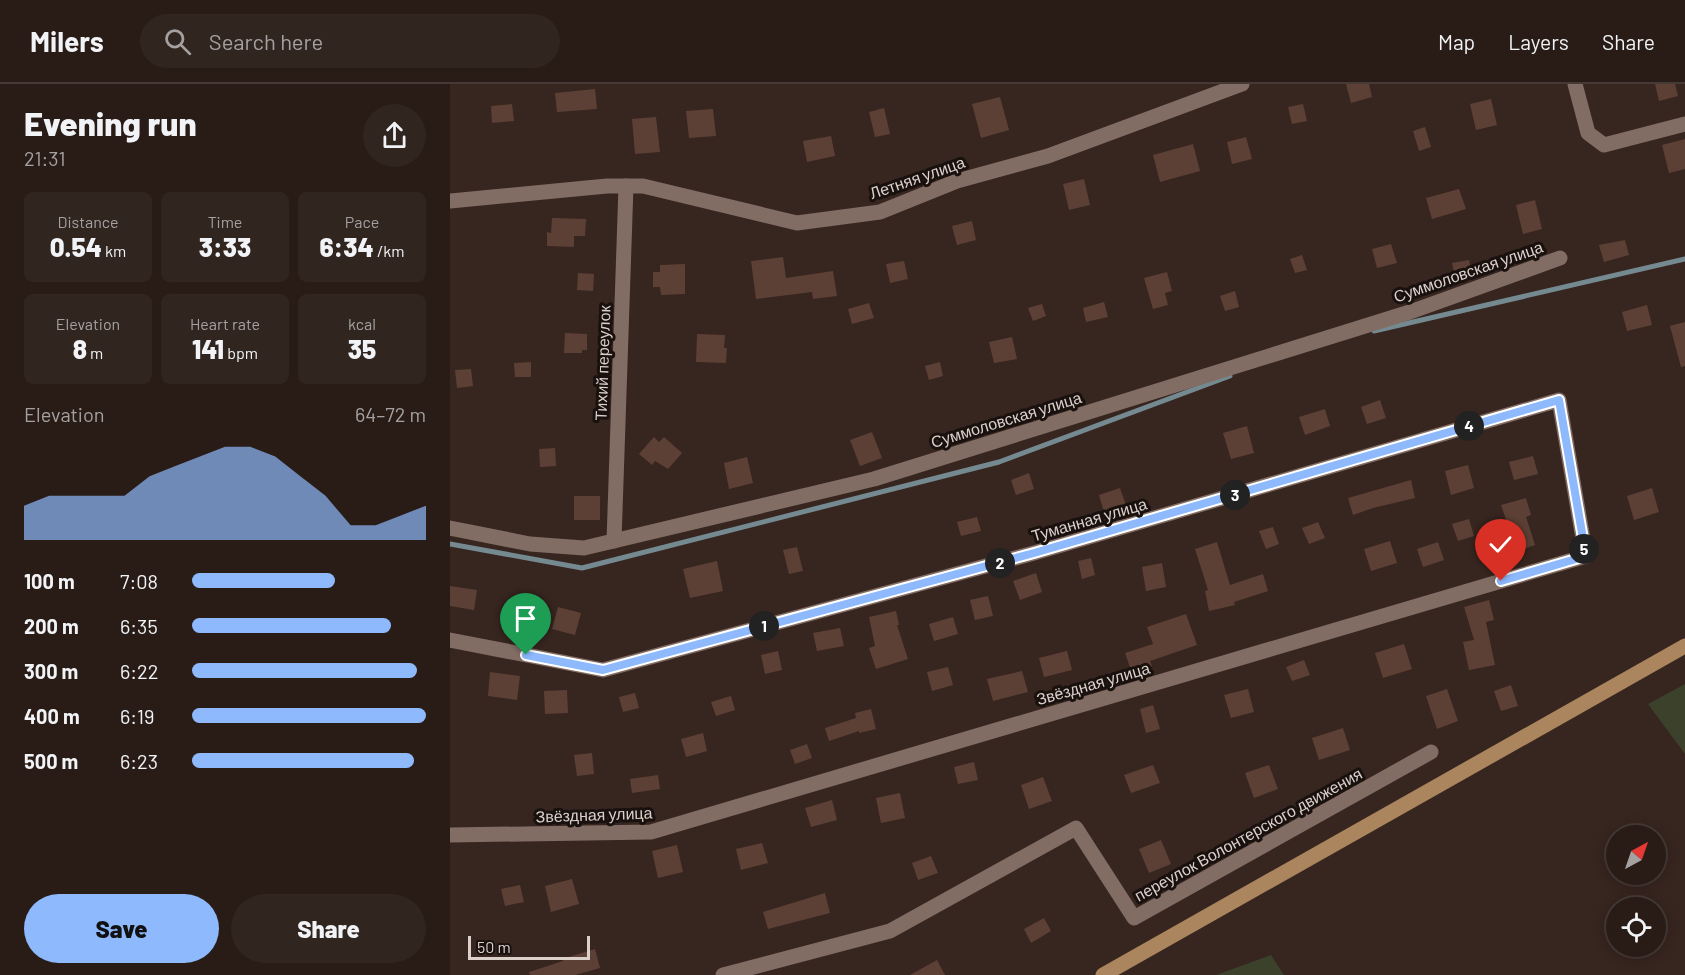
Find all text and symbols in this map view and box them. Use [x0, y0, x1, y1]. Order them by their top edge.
search box [140, 14, 560, 68]
text: Milers [30, 24, 104, 58]
icon: search [161, 25, 194, 58]
text: Search here [209, 28, 323, 54]
text: Map [1438, 29, 1475, 54]
text: Layers [1508, 29, 1569, 54]
text: Share [1602, 29, 1655, 54]
text: Evening run [24, 103, 197, 143]
button: share [363, 104, 426, 167]
text: 21:31 [24, 146, 65, 170]
street label: Летняя улица [867, 152, 967, 202]
text: Distance [58, 212, 118, 231]
text: Time [208, 212, 242, 231]
text: Pace [345, 212, 379, 231]
text: 0.54 [50, 231, 102, 262]
text: 3:33 [199, 231, 251, 262]
text: 6:34 [319, 231, 374, 262]
street label: Суммоловская улица [1391, 236, 1545, 306]
text: km [102, 241, 126, 260]
text: /km [374, 241, 405, 260]
street label: Тихий переулок [590, 304, 614, 421]
text: Elevation [56, 314, 120, 333]
text: Heart rate [190, 314, 260, 333]
text: kcal [348, 314, 376, 333]
text: 8 [73, 333, 87, 364]
text: 141 [192, 333, 224, 364]
text: 35 [348, 333, 376, 364]
text: m [87, 343, 103, 362]
text: bpm [224, 343, 258, 362]
street label: Суммоловская улица [928, 387, 1084, 451]
text: Elevation [24, 402, 105, 426]
text: 64–72 m [355, 402, 426, 426]
pin: 4 [1454, 411, 1484, 441]
text: 4 [1464, 416, 1474, 435]
pin: 3 [1220, 480, 1250, 510]
text: 3 [1231, 485, 1239, 504]
street label: Туманная улица [1029, 493, 1149, 545]
pin [1475, 519, 1526, 581]
icon: check [1484, 528, 1517, 561]
pin: 5 [1569, 534, 1599, 564]
text: 5 [1580, 539, 1588, 558]
pin: 2 [985, 548, 1015, 578]
text: 2 [996, 553, 1004, 572]
text: 100 m [24, 569, 75, 593]
text: 7:08 [120, 569, 158, 593]
pin [500, 593, 551, 655]
icon: arrive [509, 602, 542, 635]
pin: 1 [749, 611, 779, 641]
text: 200 m [24, 614, 79, 638]
text: 6:35 [120, 614, 158, 638]
text: 1 [761, 616, 767, 635]
street label: Звёздная улица [1034, 658, 1152, 708]
text: 300 m [24, 659, 78, 683]
text: 6:22 [120, 659, 159, 683]
text: 400 m [24, 704, 80, 728]
text: 6:19 [120, 704, 155, 728]
text: 500 m [24, 749, 78, 773]
text: 6:23 [120, 749, 158, 773]
street label: переулок Волонтерского движения [1131, 763, 1365, 905]
street label: Звёздная улица [535, 802, 653, 826]
north arrow [1606, 825, 1666, 885]
map controls [1606, 825, 1666, 957]
button: Save [24, 894, 219, 963]
button: Share [231, 894, 426, 963]
button: locate [1606, 897, 1666, 957]
scale bar [468, 933, 590, 960]
text: 50 m [477, 937, 511, 956]

